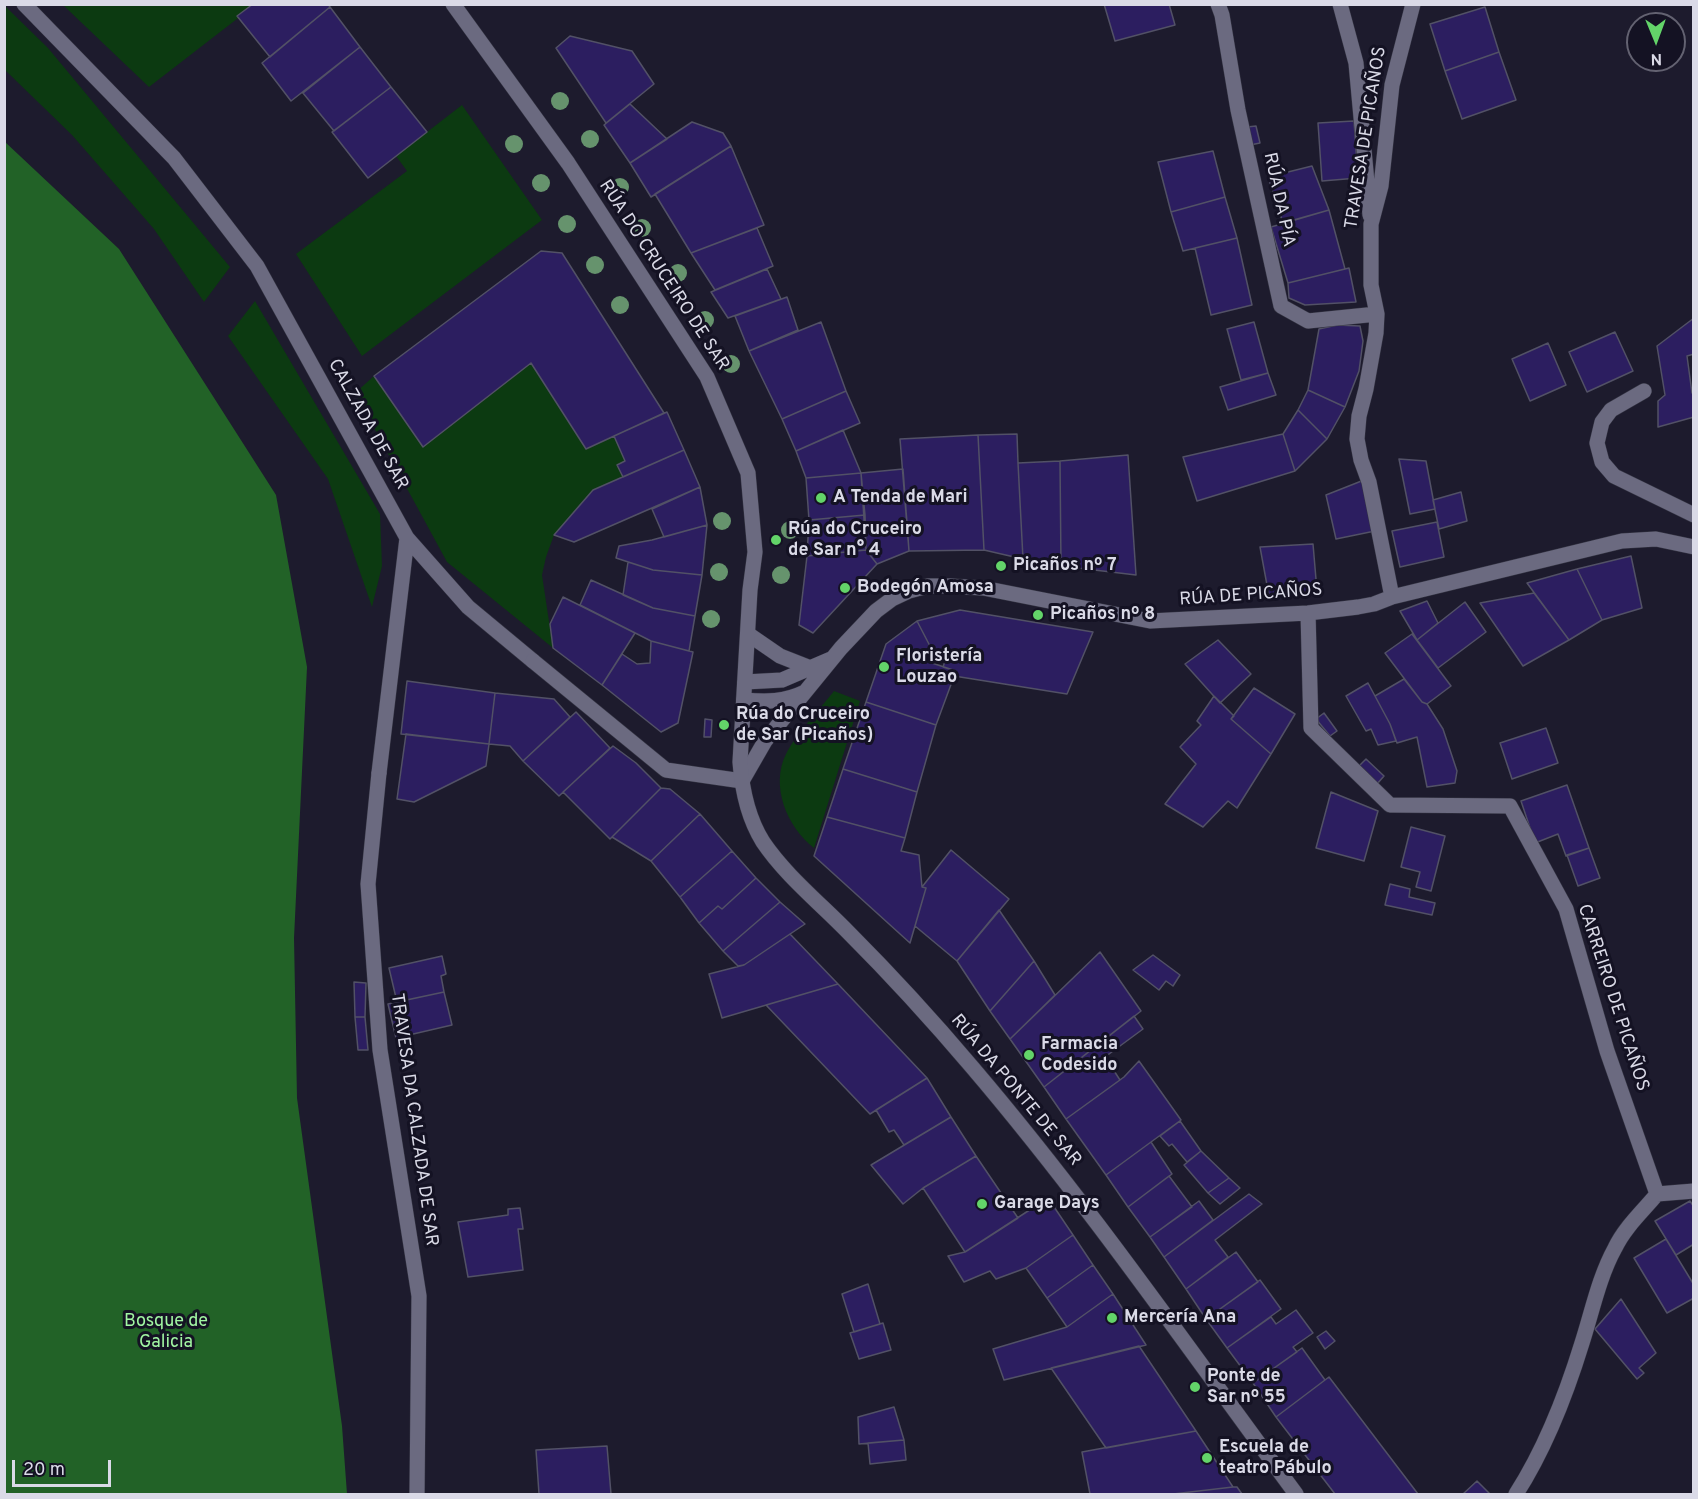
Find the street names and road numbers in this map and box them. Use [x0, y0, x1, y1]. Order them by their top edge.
street label: TRAVESA DE PICAÑOS [1342, 45, 1392, 231]
street label: RÚA DA PÍA [1257, 151, 1299, 249]
street label: RÚA DO CRUCEIRO DE SAR [593, 177, 733, 375]
street label: CALZADA DE SAR [322, 356, 412, 494]
street label: RÚA DE PICAÑOS [1179, 580, 1323, 612]
street label: CARREIRO DE PICAÑOS [1572, 902, 1652, 1094]
street label: TRAVESA DA CALZADA DE SAR [385, 992, 441, 1248]
street label: RÚA DA PONTE DE SAR [945, 1011, 1085, 1171]

